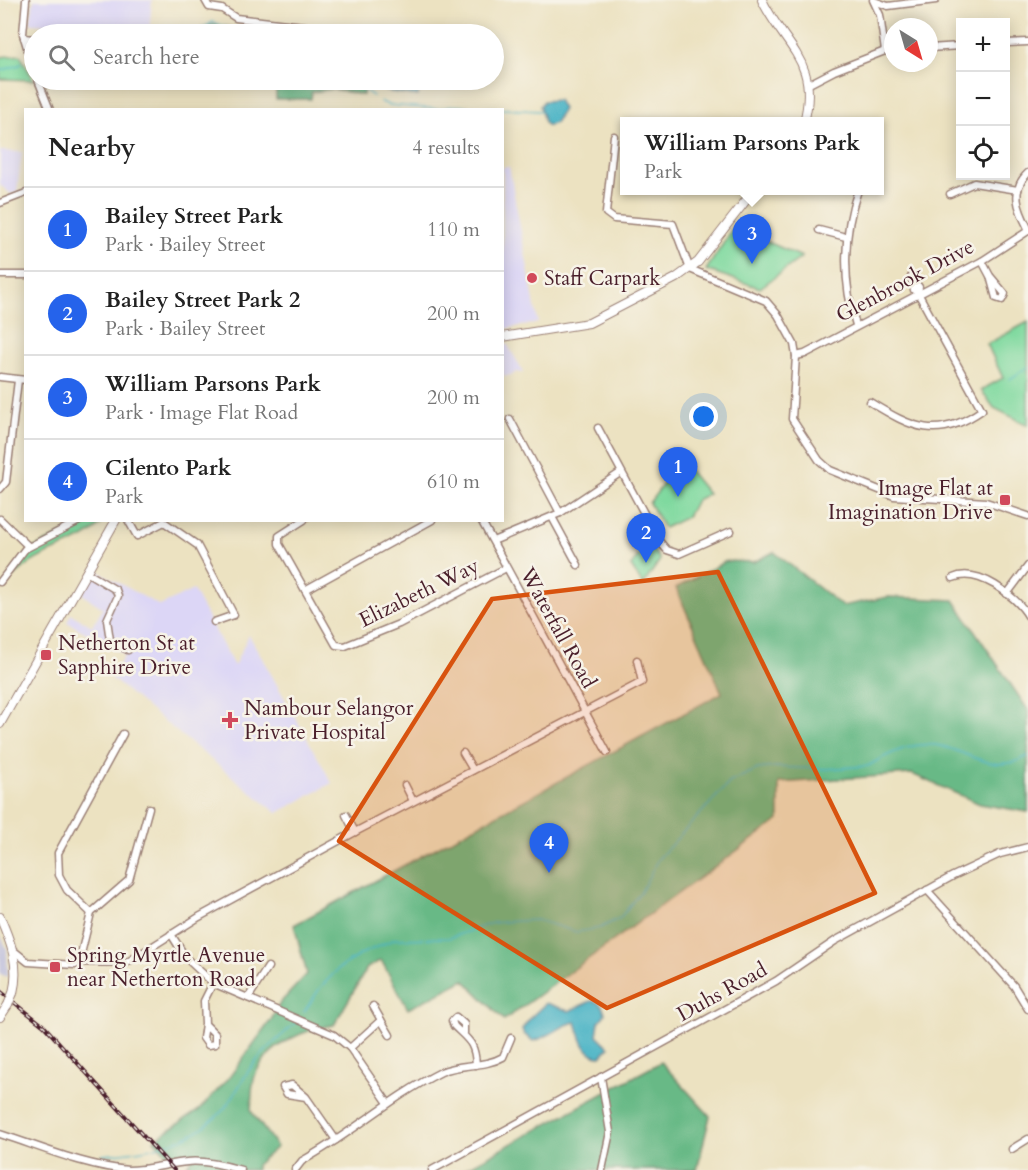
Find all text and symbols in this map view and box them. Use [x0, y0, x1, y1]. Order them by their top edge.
north arrow [884, 18, 938, 72]
map controls [956, 18, 1010, 180]
button: + [956, 18, 1010, 72]
search box [24, 24, 504, 90]
icon: search [45, 41, 78, 74]
text: Search here [93, 42, 200, 72]
button: − [956, 72, 1010, 126]
popup [620, 117, 884, 195]
button: locate [956, 126, 1010, 180]
text: William Parsons Park [644, 128, 860, 158]
text: Nearby [48, 130, 136, 165]
text: 4 results [412, 134, 480, 161]
text: Park [644, 158, 682, 185]
text: Bailey Street Park [105, 201, 283, 231]
pin: 3 [732, 214, 771, 264]
text: 1 [62, 216, 73, 243]
text: 110 m [427, 216, 480, 243]
text: Park · Bailey Street [105, 231, 265, 258]
street label: Glenbrook Drive [831, 232, 979, 330]
place label: Staff Carpark [544, 264, 661, 293]
marker: Staff Carpark [525, 271, 539, 285]
text: Bailey Street Park 2 [105, 285, 300, 315]
text: 2 [62, 300, 73, 327]
text: 200 m [427, 300, 480, 327]
text: Park · Bailey Street [105, 315, 265, 342]
text: William Parsons Park [105, 369, 321, 399]
text: 3 [62, 384, 73, 411]
text: 200 m [427, 384, 480, 411]
text: Park · Image Flat Road [105, 399, 298, 426]
your location [689, 402, 718, 431]
pin: 1 [658, 448, 698, 497]
text: Cilento Park [105, 453, 231, 483]
text: 4 [62, 468, 73, 495]
text: 610 m [427, 468, 480, 495]
place label: Image Flat at Imagination Drive [828, 474, 993, 527]
text: Park [105, 483, 143, 510]
marker: Image Flat at Imagination Drive [998, 493, 1012, 507]
pin: 2 [626, 514, 666, 563]
street label: Elizabeth Way [354, 551, 484, 635]
street label: Waterfall Road [512, 561, 603, 694]
place label: Netherton St at Sapphire Drive [58, 629, 195, 682]
marker: Netherton St at Sapphire Drive [39, 648, 53, 662]
place label: Nambour Selangor Private Hospital [244, 694, 414, 747]
marker: Nambour Selangor Private Hospital [221, 711, 239, 729]
pin: 4 [530, 824, 568, 873]
place label: Spring Myrtle Avenue near Netherton Road [67, 941, 265, 994]
street label: Duhs Road [672, 955, 772, 1029]
marker: Spring Myrtle Avenue near Netherton Road [48, 960, 62, 974]

